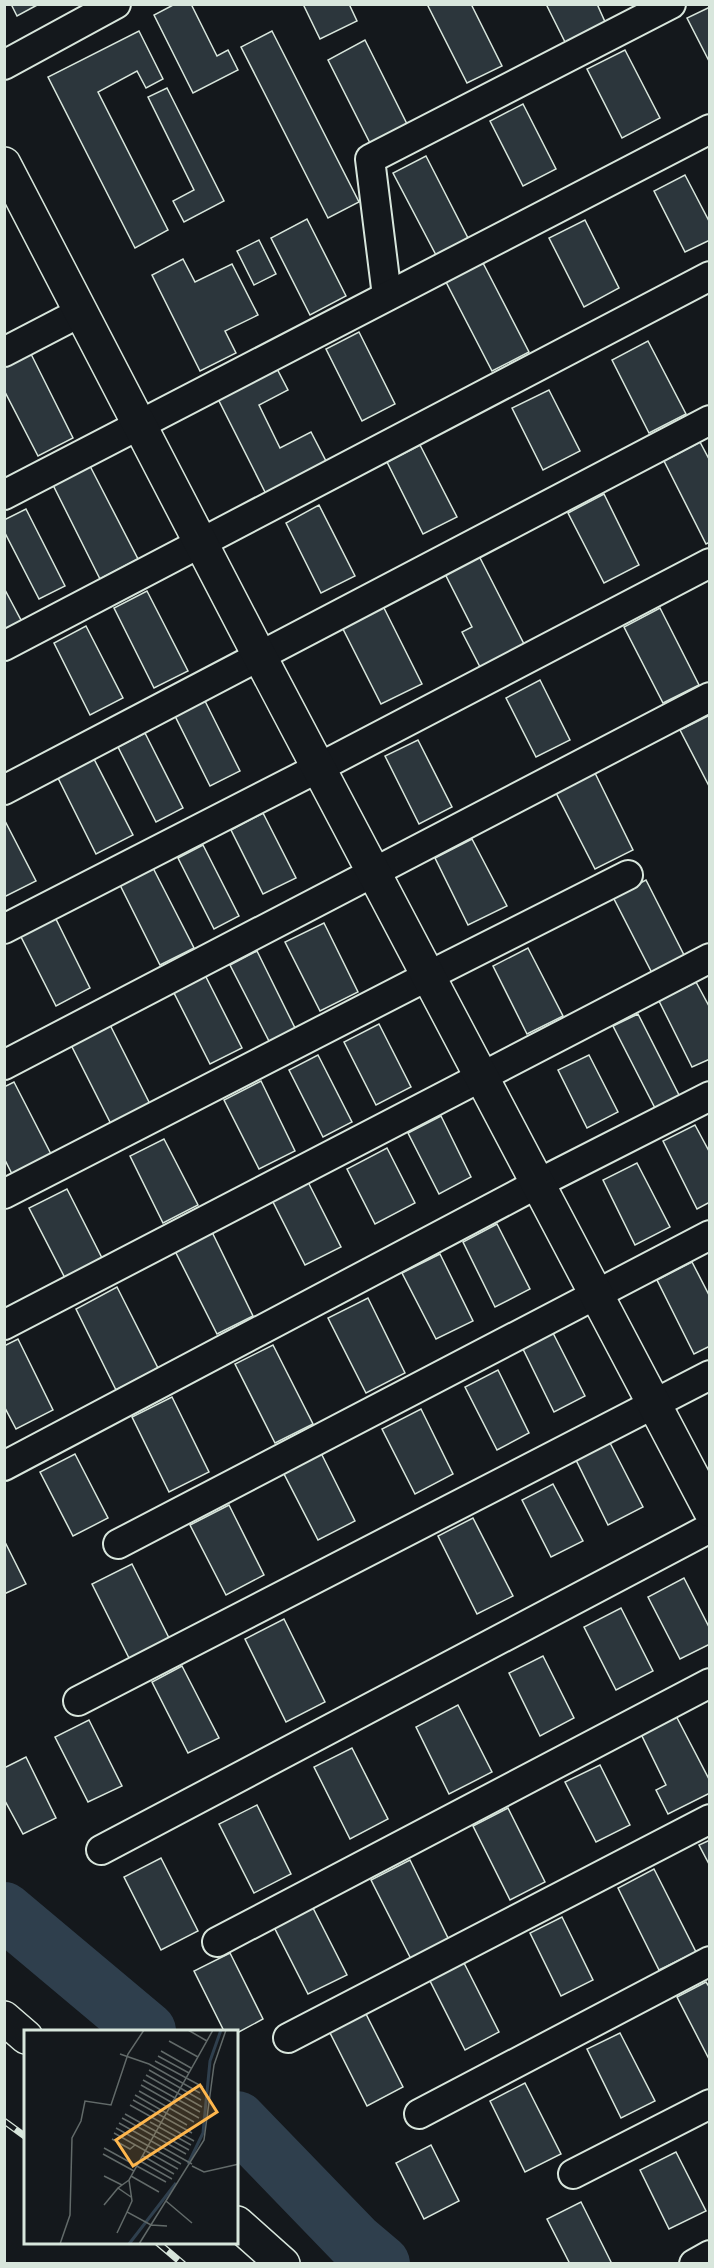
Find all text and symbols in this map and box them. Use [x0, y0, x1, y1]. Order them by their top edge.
inset map [24, 2030, 238, 2244]

